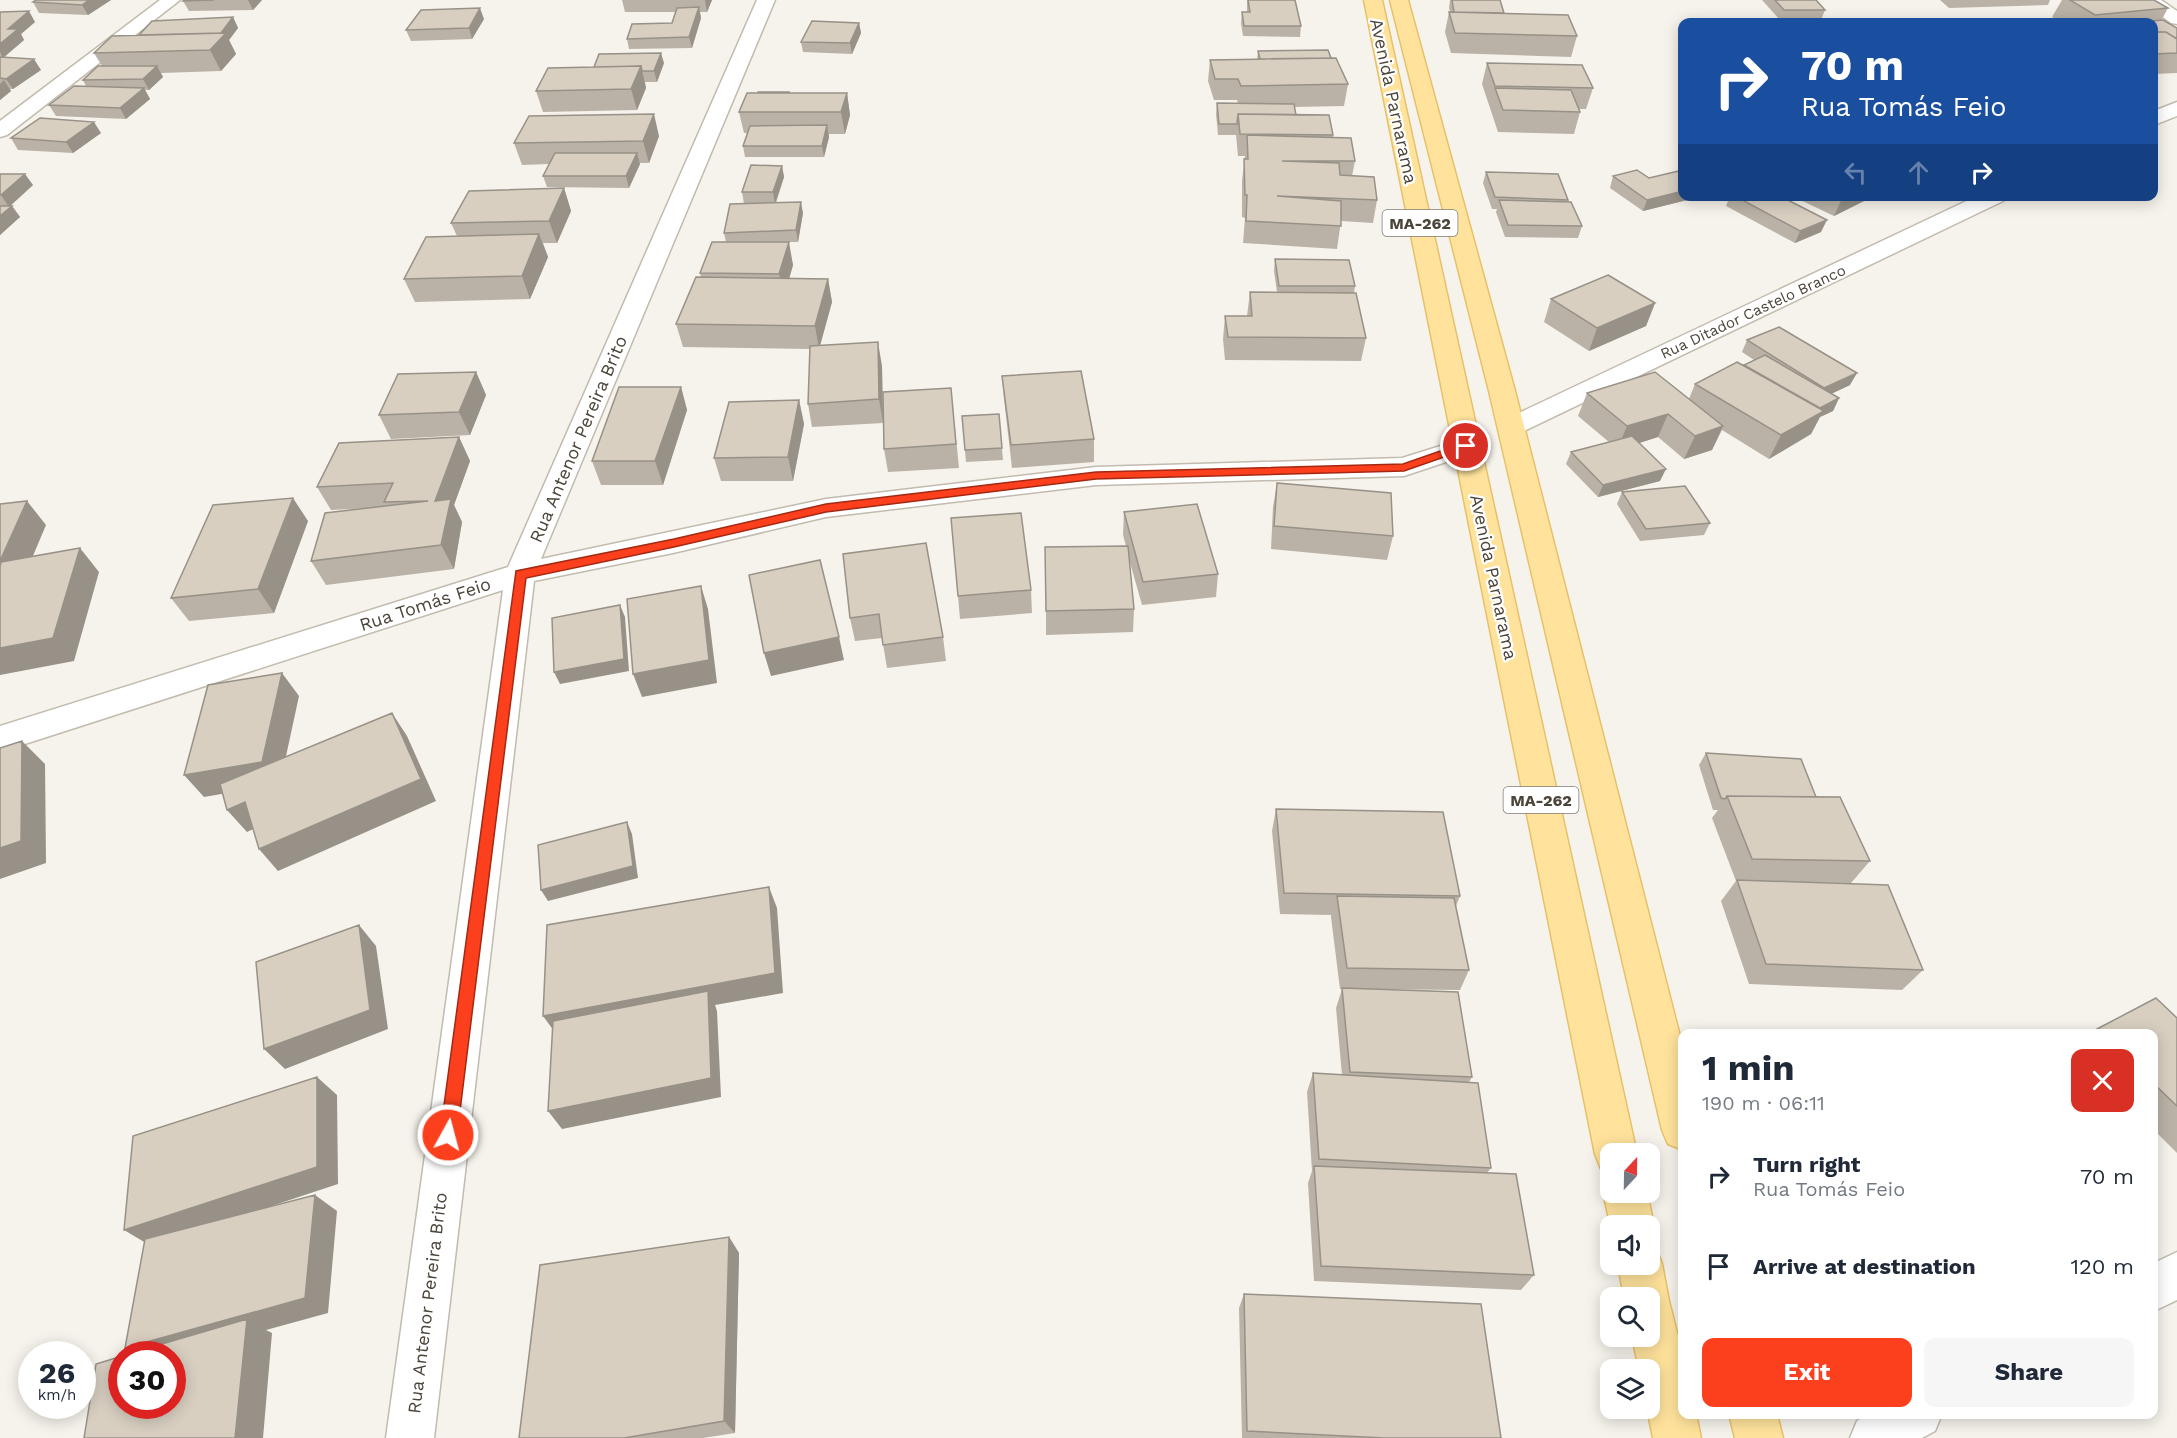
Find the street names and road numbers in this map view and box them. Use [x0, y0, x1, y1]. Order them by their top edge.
street label: Avenida Parnarama [1366, 16, 1422, 186]
road number: MA-262 [1382, 210, 1458, 236]
street label: Rua Ditador Castelo Branco [1658, 261, 1848, 363]
street label: Rua Antenor Pereira Brito [525, 332, 631, 546]
street label: Avenida Parnarama [1466, 492, 1522, 662]
street label: Rua Tomás Feio [357, 573, 493, 635]
road number: MA-262 [1504, 787, 1578, 813]
street label: Rua Antenor Pereira Brito [403, 1191, 451, 1415]

